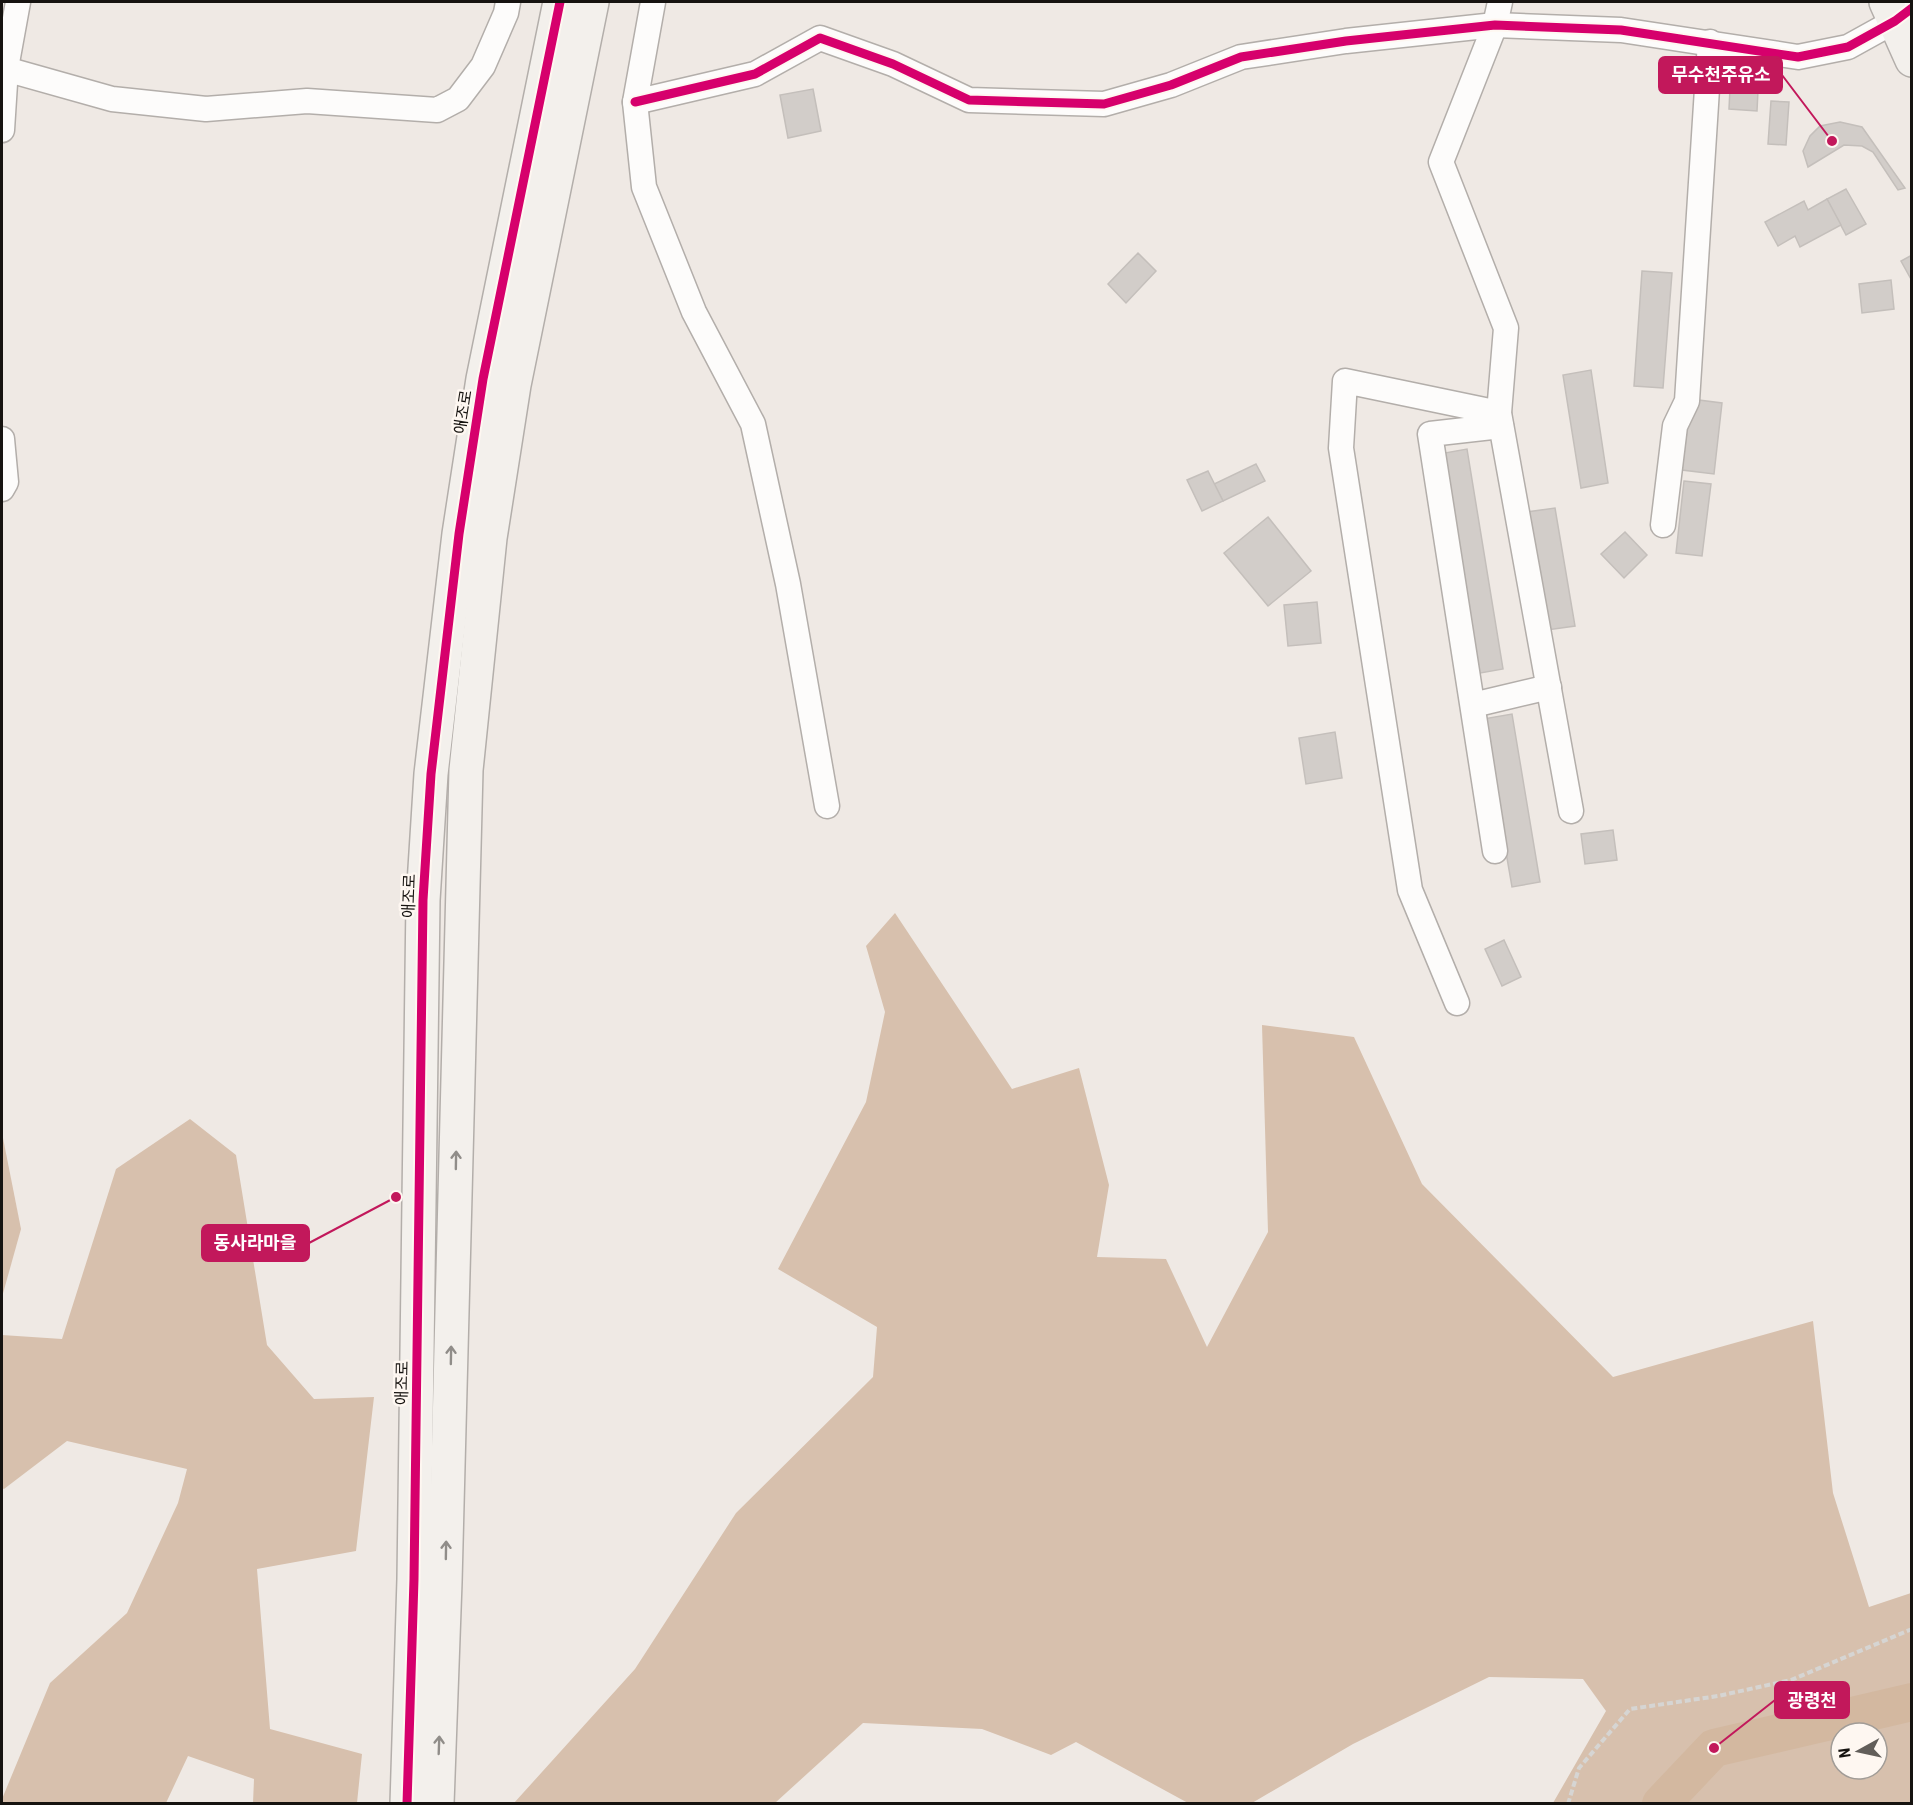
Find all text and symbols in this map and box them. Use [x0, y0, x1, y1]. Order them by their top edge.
callout: 무수천주유소 [1659, 57, 1782, 93]
text: 무수천주유소 [1671, 64, 1771, 85]
street label: 애조로 [450, 388, 476, 435]
street label: 애조로 [399, 873, 419, 918]
one-way arrow [450, 1151, 462, 1171]
callout: 동사라마을 [202, 1225, 309, 1261]
text: 동사라마을 [214, 1232, 296, 1253]
one-way arrow [445, 1346, 457, 1366]
street label: 애조로 [392, 1360, 412, 1405]
one-way arrow [440, 1541, 452, 1561]
callout: 광령천 [1775, 1682, 1849, 1718]
text: 광령천 [1787, 1690, 1837, 1711]
north arrow [1829, 1721, 1889, 1781]
one-way arrow [433, 1736, 445, 1756]
text: N [1835, 1747, 1855, 1759]

